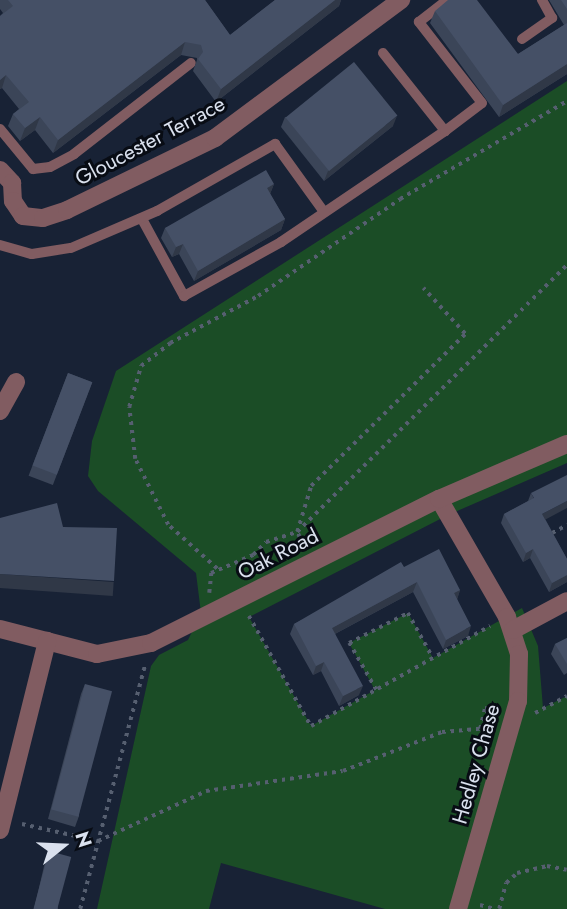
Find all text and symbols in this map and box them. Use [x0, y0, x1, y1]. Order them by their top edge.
street label: Gloucester Terrace [71, 91, 229, 191]
street label: Oak Road [233, 523, 323, 585]
street label: Hedley Chase [447, 701, 505, 827]
north arrow [28, 811, 98, 881]
text: N [68, 828, 99, 851]

